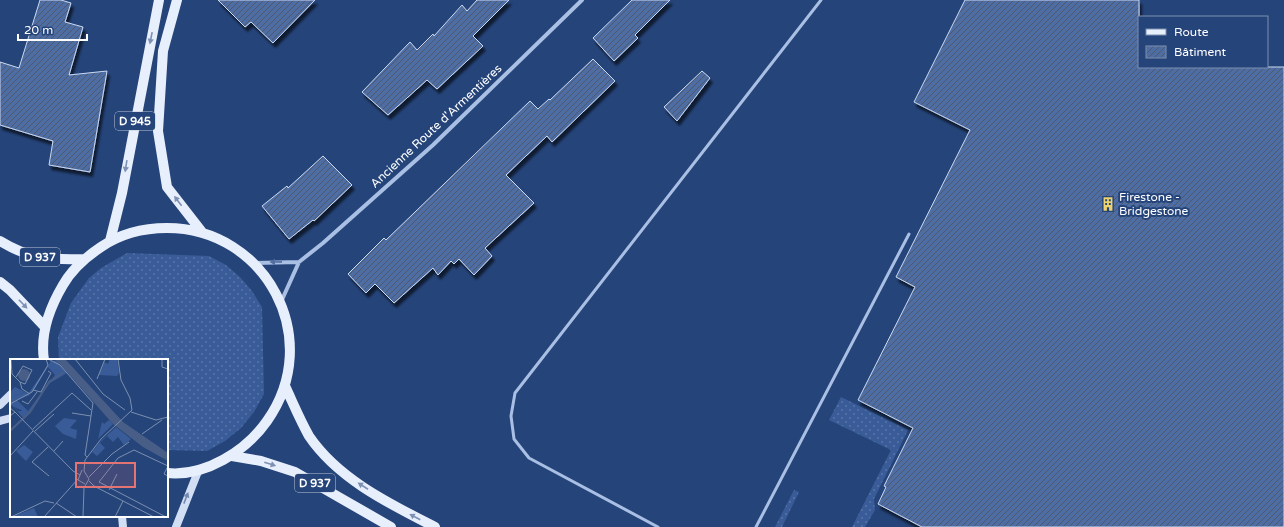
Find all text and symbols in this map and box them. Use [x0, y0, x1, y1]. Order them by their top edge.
scale bar [18, 16, 87, 42]
legend [1138, 16, 1268, 68]
text: 20 m [24, 23, 53, 37]
text: Route [1174, 25, 1209, 39]
one-way arrow [148, 32, 154, 44]
text: Bâtiment [1174, 45, 1226, 59]
street label: Ancienne Route d'Armentières [367, 61, 505, 191]
road number: D 945 [115, 112, 155, 130]
one-way arrow [123, 160, 129, 172]
place label: Firestone - Bridgestone [1119, 190, 1189, 218]
one-way arrow [174, 195, 182, 206]
building icon: Firestone - Bridgestone [1100, 196, 1116, 212]
road number: D 937 [20, 248, 60, 266]
one-way arrow [269, 259, 282, 265]
one-way arrow [19, 299, 28, 309]
inset map [10, 359, 168, 517]
one-way arrow [265, 461, 277, 467]
road number: D 937 [295, 474, 335, 492]
one-way arrow [357, 482, 369, 489]
one-way arrow [184, 491, 190, 503]
one-way arrow [410, 514, 421, 520]

